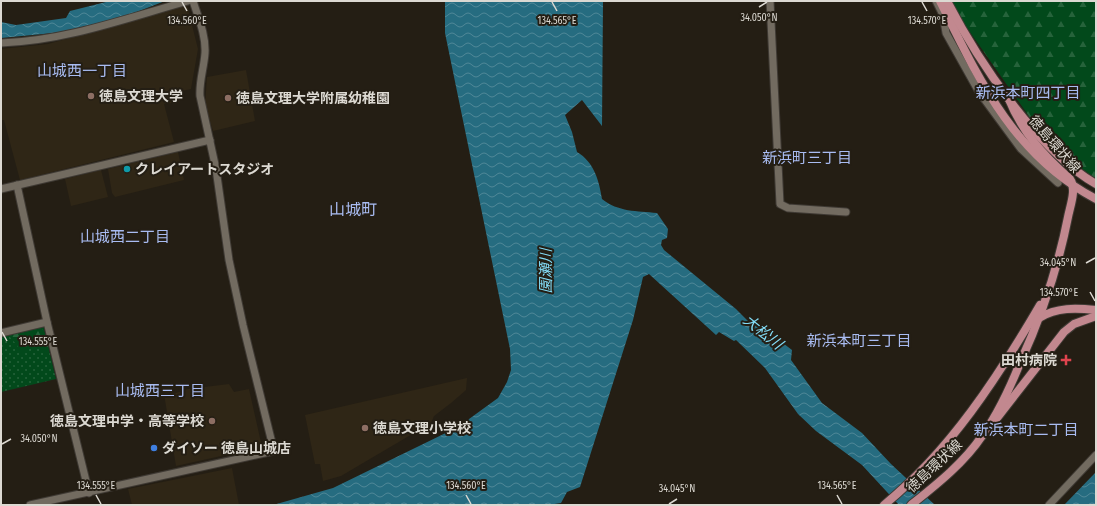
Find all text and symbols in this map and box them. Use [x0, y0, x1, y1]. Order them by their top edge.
text: 34.050°N [740, 12, 778, 24]
text: 134.560°E [167, 15, 207, 27]
text: 134.565°E [538, 15, 577, 27]
text: 134.570°E [908, 15, 946, 27]
district label: 山城西一丁目 [37, 62, 127, 80]
district label: 新浜本町四丁目 [975, 84, 1081, 102]
place label: 徳島文理大学 [99, 88, 183, 105]
place label: 徳島文理大学附属幼稚園 [236, 90, 390, 107]
marker: 徳島文理大学 [86, 91, 96, 101]
marker: 徳島文理大学附属幼稚園 [223, 93, 233, 103]
street label: 徳島環状線 [1025, 112, 1084, 176]
district label: 新浜町三丁目 [762, 149, 852, 167]
place label: クレイアートスタジオ [135, 161, 274, 178]
marker: クレイアートスタジオ [122, 164, 132, 174]
district label: 山城町 [329, 200, 377, 219]
district label: 山城西二丁目 [80, 228, 170, 246]
water label: 園瀬川 [537, 247, 555, 294]
text: 34.045°N [1040, 257, 1076, 269]
text: 134.570°E [1040, 287, 1078, 299]
water label: 大松川 [740, 311, 788, 354]
district label: 新浜本町三丁目 [806, 332, 912, 350]
text: 134.555°E [19, 336, 57, 348]
place label: 田村病院 [1001, 352, 1057, 369]
marker: 田村病院 [1060, 354, 1072, 366]
district label: 山城西三丁目 [115, 382, 205, 400]
place label: 徳島文理中学・高等学校 [50, 413, 204, 430]
marker: 徳島文理中学・高等学校 [207, 416, 217, 426]
place label: 徳島文理小学校 [373, 420, 471, 437]
district label: 新浜本町二丁目 [973, 421, 1079, 439]
marker: 徳島文理小学校 [360, 423, 370, 433]
text: 34.050°N [20, 433, 58, 445]
street label: 徳島環状線 [903, 436, 966, 496]
place label: ダイソー 徳島山城店 [162, 440, 291, 457]
marker: ダイソー 徳島山城店 [149, 443, 159, 453]
text: 134.555°E [77, 480, 115, 492]
text: 134.560°E [446, 480, 486, 492]
text: 134.565°E [818, 480, 857, 492]
text: 34.045°N [659, 483, 695, 495]

